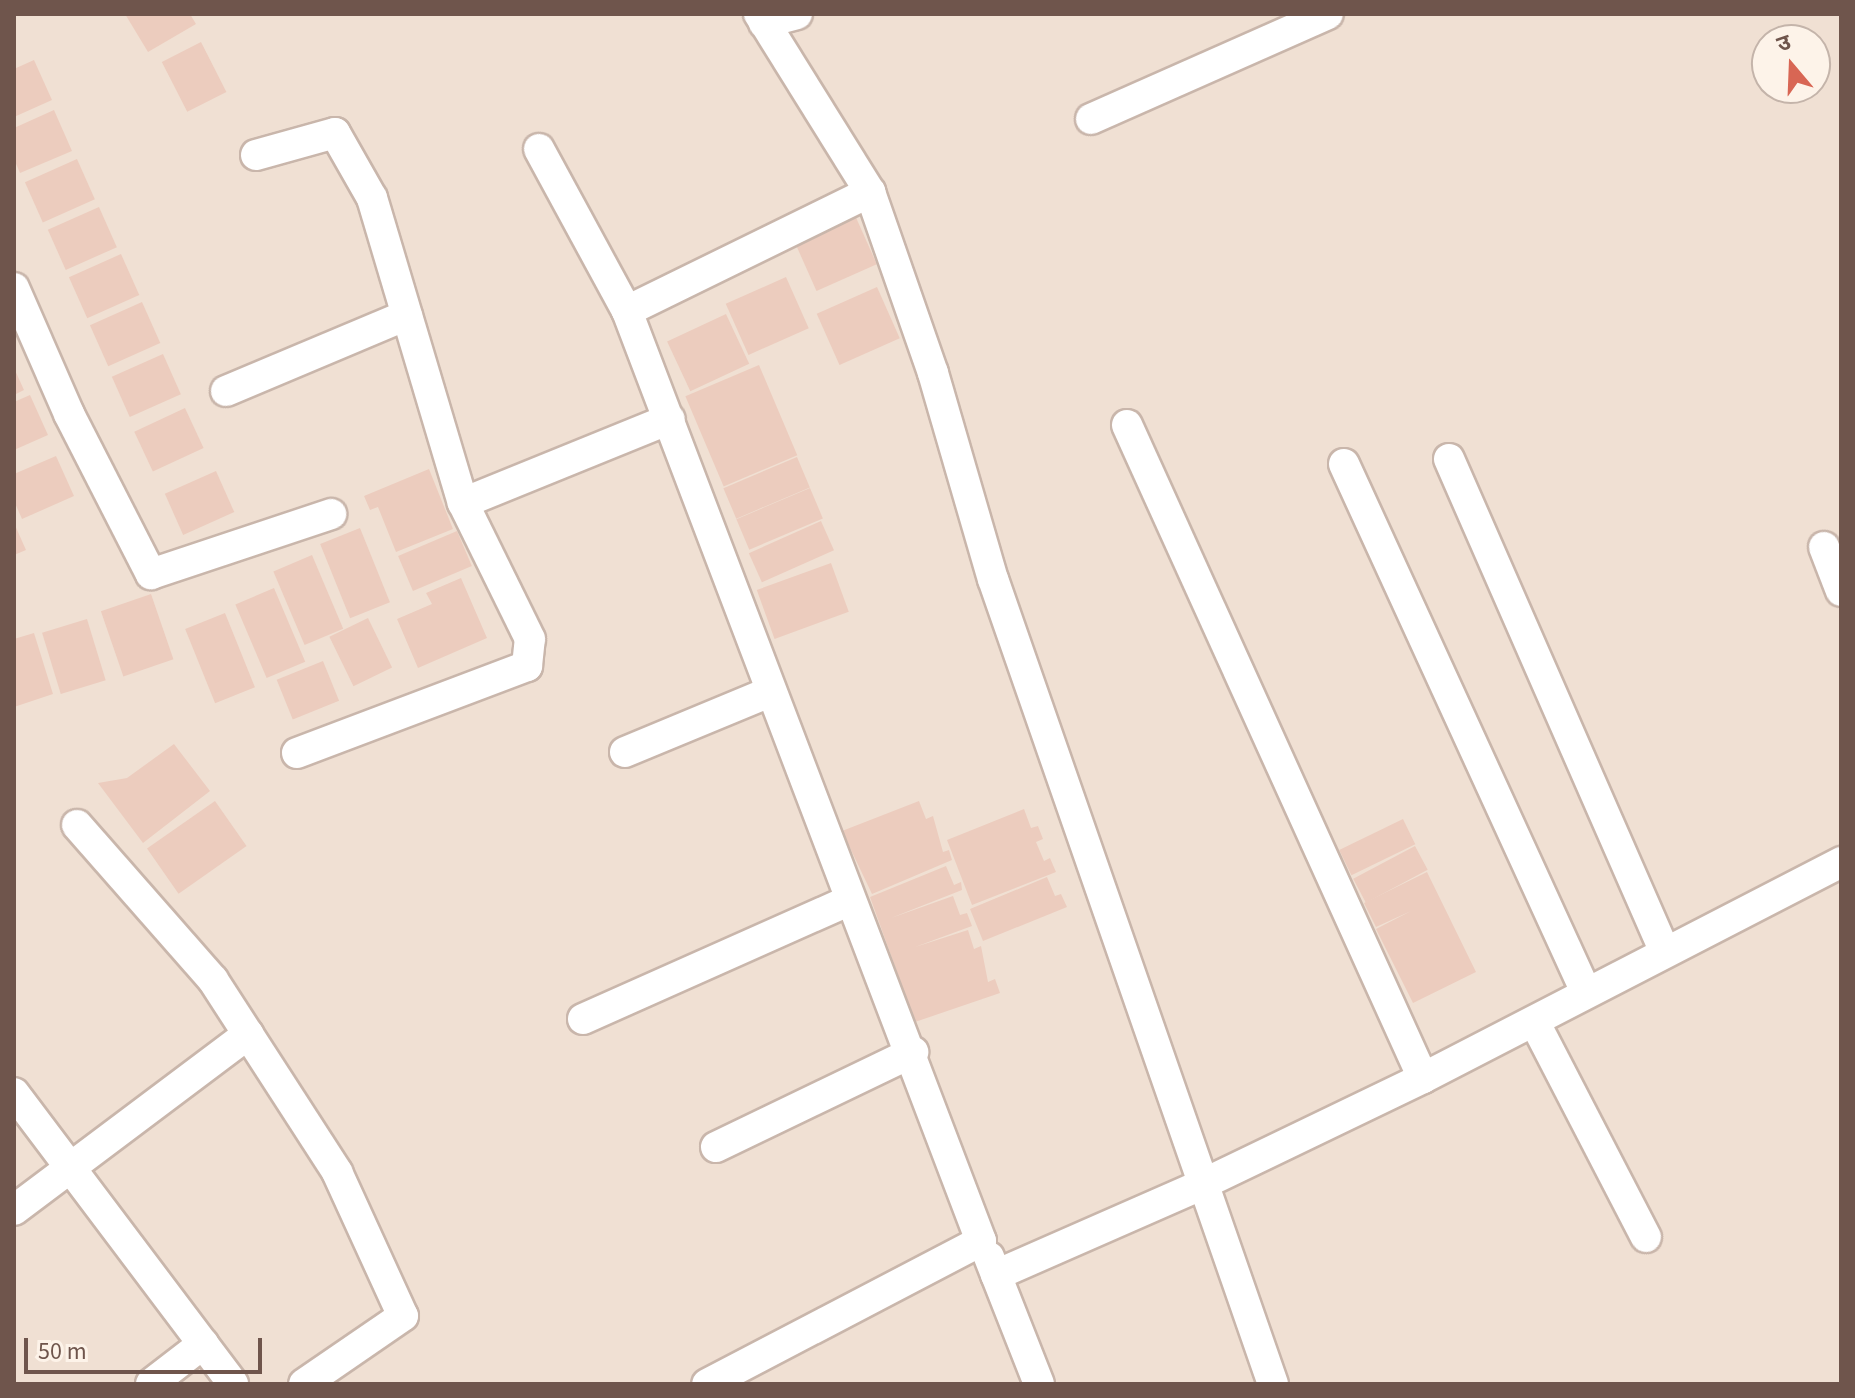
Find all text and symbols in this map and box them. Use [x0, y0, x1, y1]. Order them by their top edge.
north arrow [1751, 24, 1831, 104]
text: उ [1773, 26, 1795, 60]
scale bar [28, 1322, 266, 1372]
text: 50 m [38, 1334, 87, 1369]

